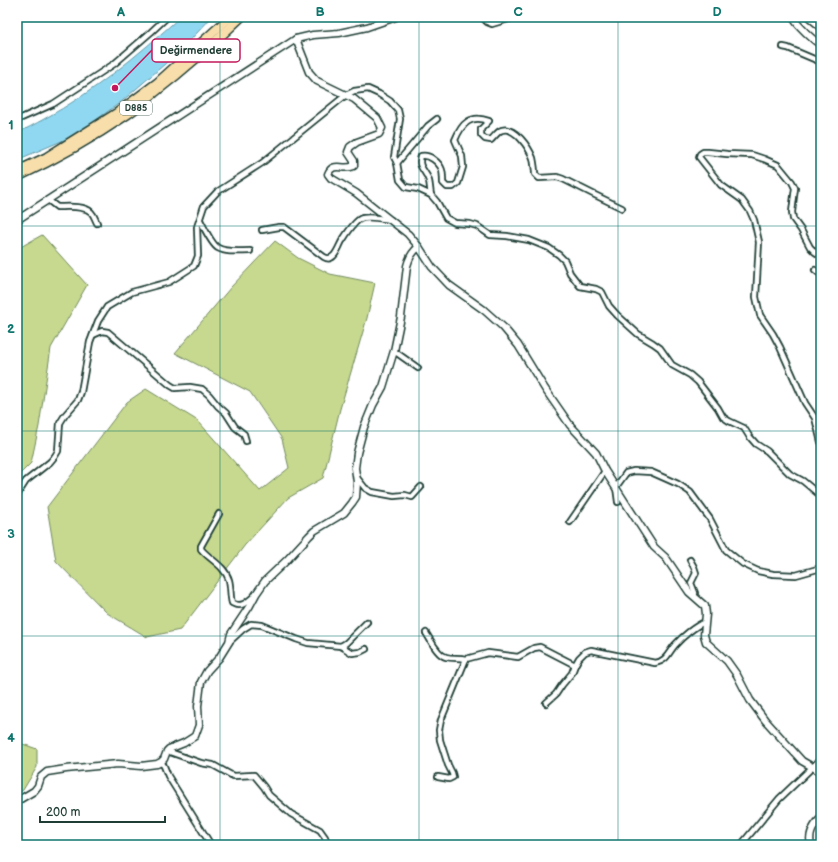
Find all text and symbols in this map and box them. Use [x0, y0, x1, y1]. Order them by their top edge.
text: A [116, 4, 125, 20]
text: B [315, 4, 325, 20]
text: C [513, 4, 523, 20]
text: D [712, 4, 722, 20]
callout: Değirmendere [152, 39, 240, 62]
text: Değirmendere [160, 44, 232, 57]
road number: D885 [120, 101, 152, 115]
text: 1 [8, 117, 14, 133]
text: 2 [7, 321, 15, 337]
text: 3 [7, 526, 15, 542]
text: 4 [7, 730, 15, 746]
scale bar [40, 798, 165, 824]
text: 200 m [46, 805, 80, 820]

